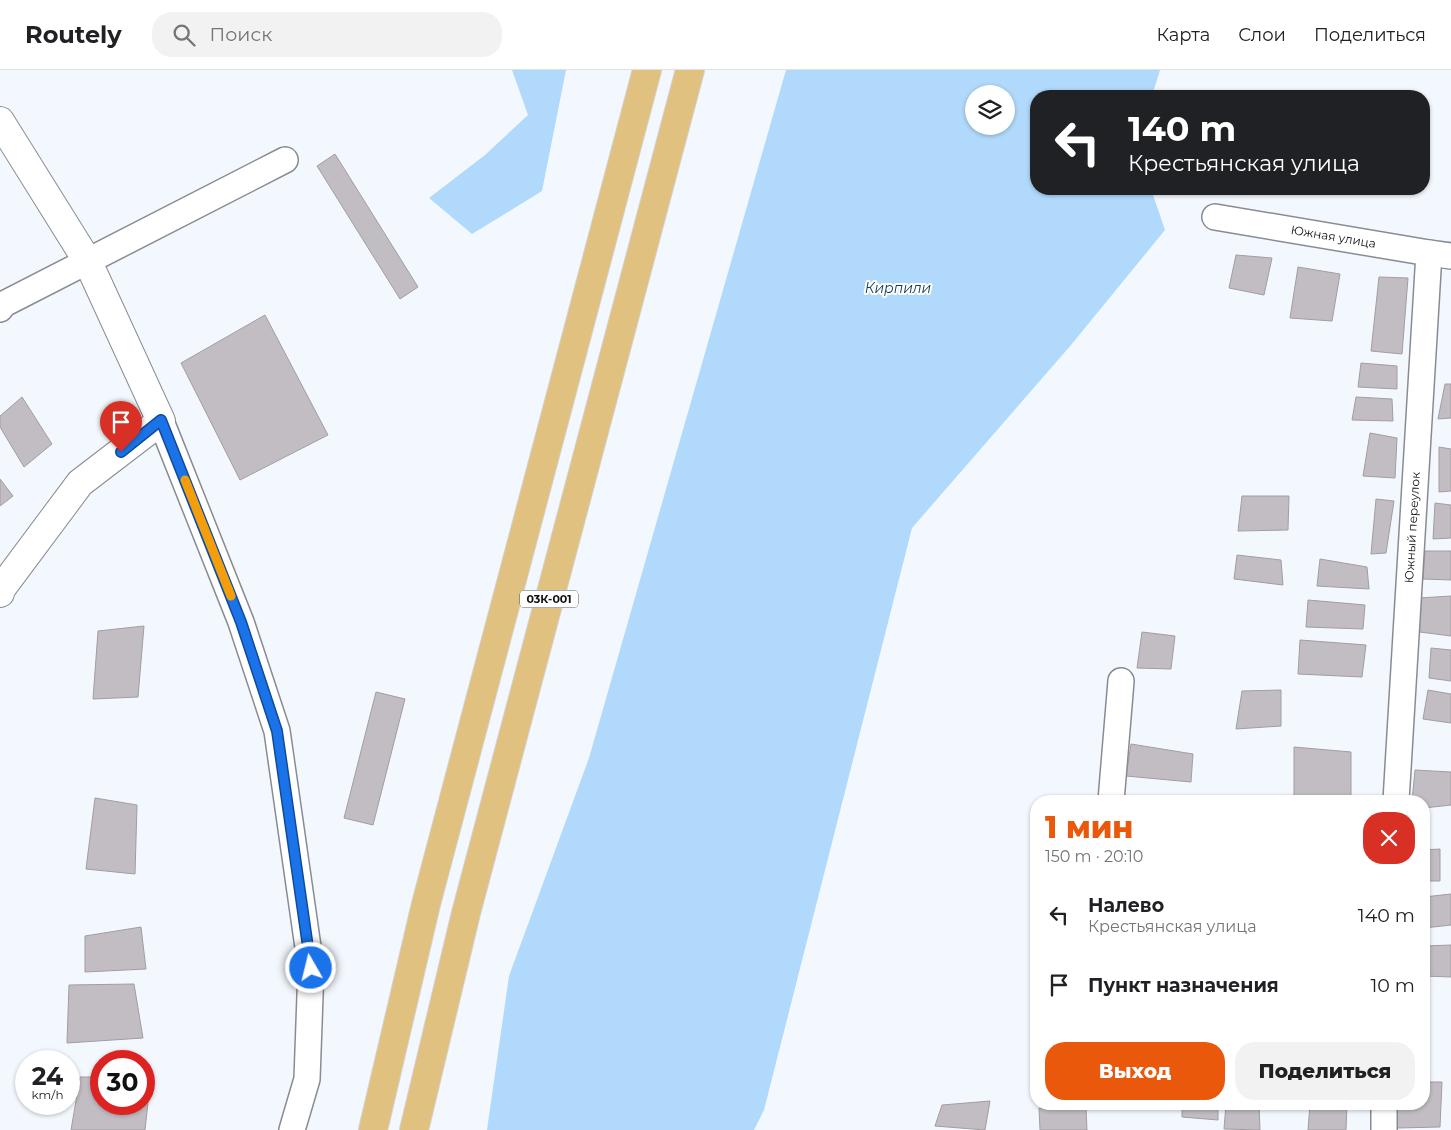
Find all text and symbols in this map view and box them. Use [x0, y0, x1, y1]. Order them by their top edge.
search box [152, 12, 502, 57]
text: Routely [25, 20, 122, 49]
icon: search [170, 21, 198, 49]
text: Поиск [210, 23, 272, 46]
text: Карта [1156, 24, 1210, 46]
text: Слои [1238, 24, 1286, 46]
text: Поделиться [1314, 24, 1426, 46]
map controls [965, 85, 1015, 135]
button: layers [965, 85, 1015, 135]
text: 140 m [1128, 107, 1236, 150]
icon: left [1045, 110, 1110, 175]
text: Крестьянская улица [1128, 150, 1360, 177]
street label: Южная улица [1290, 222, 1377, 251]
water label: Кирпили [865, 279, 931, 297]
pin [100, 401, 142, 452]
icon: arrive [107, 408, 135, 436]
street label: Южный переулок [1401, 471, 1423, 584]
road number: 03К-001 [520, 590, 578, 608]
text: 1 мин [1045, 809, 1133, 846]
button: close [1363, 812, 1415, 864]
text: 150 m · 20:10 [1045, 847, 1143, 866]
text: Налево [1088, 894, 1164, 917]
icon: left [1045, 901, 1073, 929]
text: 140 m [1358, 904, 1415, 927]
text: Крестьянская улица [1088, 917, 1257, 936]
position arrow [284, 941, 336, 993]
icon: arrive [1045, 971, 1073, 999]
text: Пункт назначения [1088, 974, 1279, 997]
text: 10 m [1370, 974, 1415, 997]
button: Выход [1045, 1042, 1225, 1100]
button: Поделиться [1235, 1042, 1415, 1100]
speed limit sign: 30 [90, 1050, 155, 1115]
text: 24 [32, 1061, 63, 1091]
text: km/h [31, 1087, 64, 1102]

